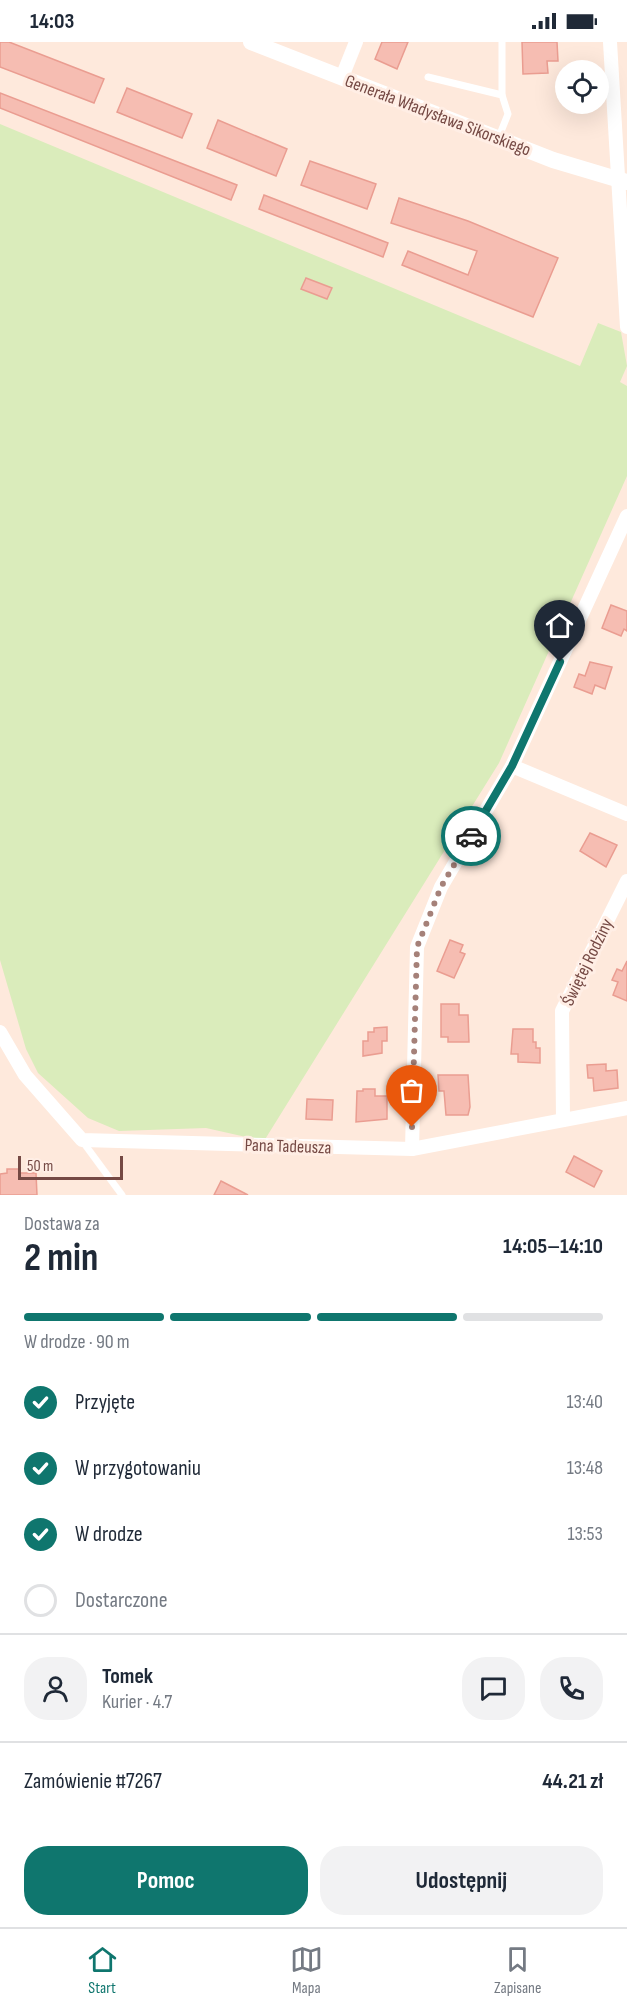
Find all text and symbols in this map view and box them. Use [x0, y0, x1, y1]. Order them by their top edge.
text: 14:03 [30, 8, 74, 35]
map controls [555, 60, 609, 114]
button: locate [555, 60, 609, 114]
street label: Generała Władysława Sikorskiego [342, 70, 534, 161]
pin [534, 600, 585, 662]
icon: home [543, 609, 576, 642]
courier [441, 806, 501, 866]
icon: car [455, 820, 488, 853]
street label: Świętej Rodziny [557, 915, 618, 1009]
pin [386, 1065, 437, 1127]
icon: bag [395, 1074, 428, 1107]
street label: Pana Tadeusza [244, 1134, 332, 1159]
scale bar [18, 1153, 123, 1180]
text: 50 m [27, 1157, 53, 1176]
text: Dostawa za [24, 1212, 100, 1236]
text: 14:05–14:10 [503, 1233, 603, 1260]
text: 2 min [24, 1235, 98, 1282]
text: W drodze · 90 m [24, 1330, 130, 1354]
icon: check [24, 1386, 57, 1419]
text: Przyjęte [75, 1389, 135, 1416]
text: 13:40 [567, 1390, 603, 1414]
icon: check [24, 1452, 57, 1485]
text: W przygotowaniu [75, 1455, 201, 1482]
text: 13:48 [567, 1456, 603, 1480]
icon: check [24, 1518, 57, 1551]
text: W drodze [75, 1521, 143, 1548]
text: 13:53 [567, 1522, 603, 1546]
text: Dostarczone [75, 1587, 168, 1614]
button: person [24, 1657, 87, 1720]
button: chat [462, 1657, 525, 1720]
button: phone [540, 1657, 603, 1720]
text: Tomek [102, 1663, 153, 1690]
text: Kurier · 4.7 [102, 1690, 172, 1714]
text: Zamówienie #7267 [24, 1768, 162, 1795]
text: 44.21 zł [542, 1768, 603, 1795]
button: Pomoc [24, 1846, 308, 1915]
button: Udostępnij [320, 1846, 603, 1915]
tab: Start [86, 1943, 119, 1998]
tab: Mapa [290, 1943, 323, 1998]
tab: Zapisane [494, 1943, 541, 1998]

